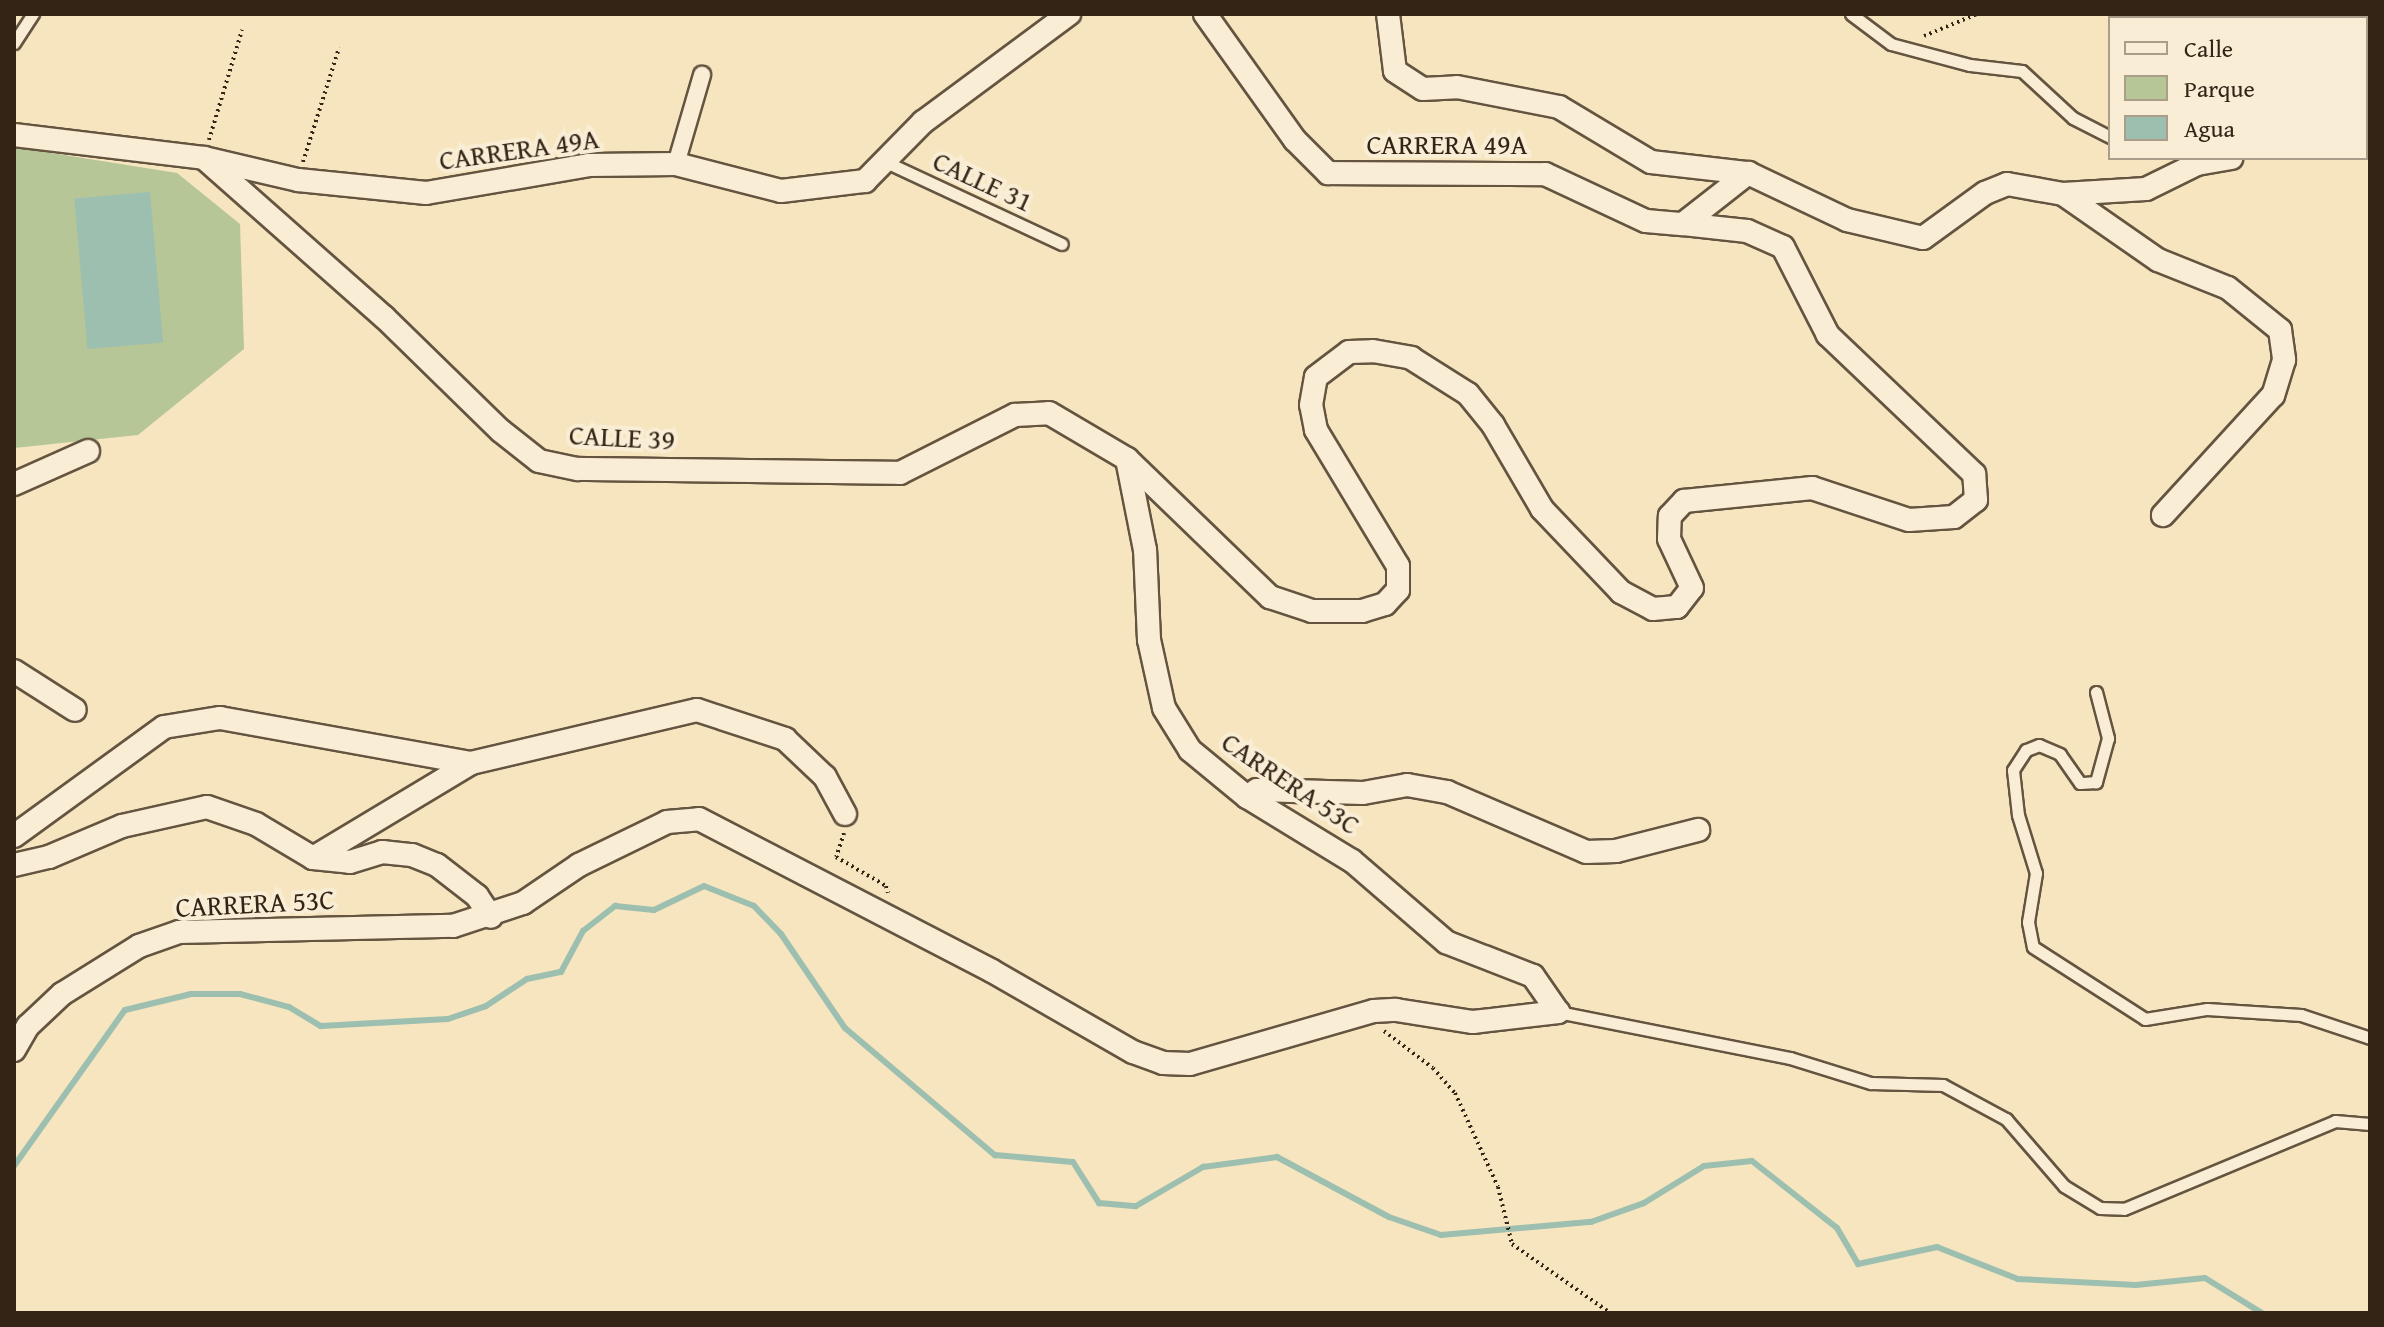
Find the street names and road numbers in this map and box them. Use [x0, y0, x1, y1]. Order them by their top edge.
street label: CARRERA 49A [437, 121, 601, 177]
street label: CARRERA 49A [1366, 127, 1528, 161]
street label: CALLE 31 [928, 143, 1038, 219]
street label: CALLE 39 [568, 417, 676, 457]
street label: CARRERA 53C [1216, 725, 1366, 841]
street label: CARRERA 53C [175, 882, 335, 924]

